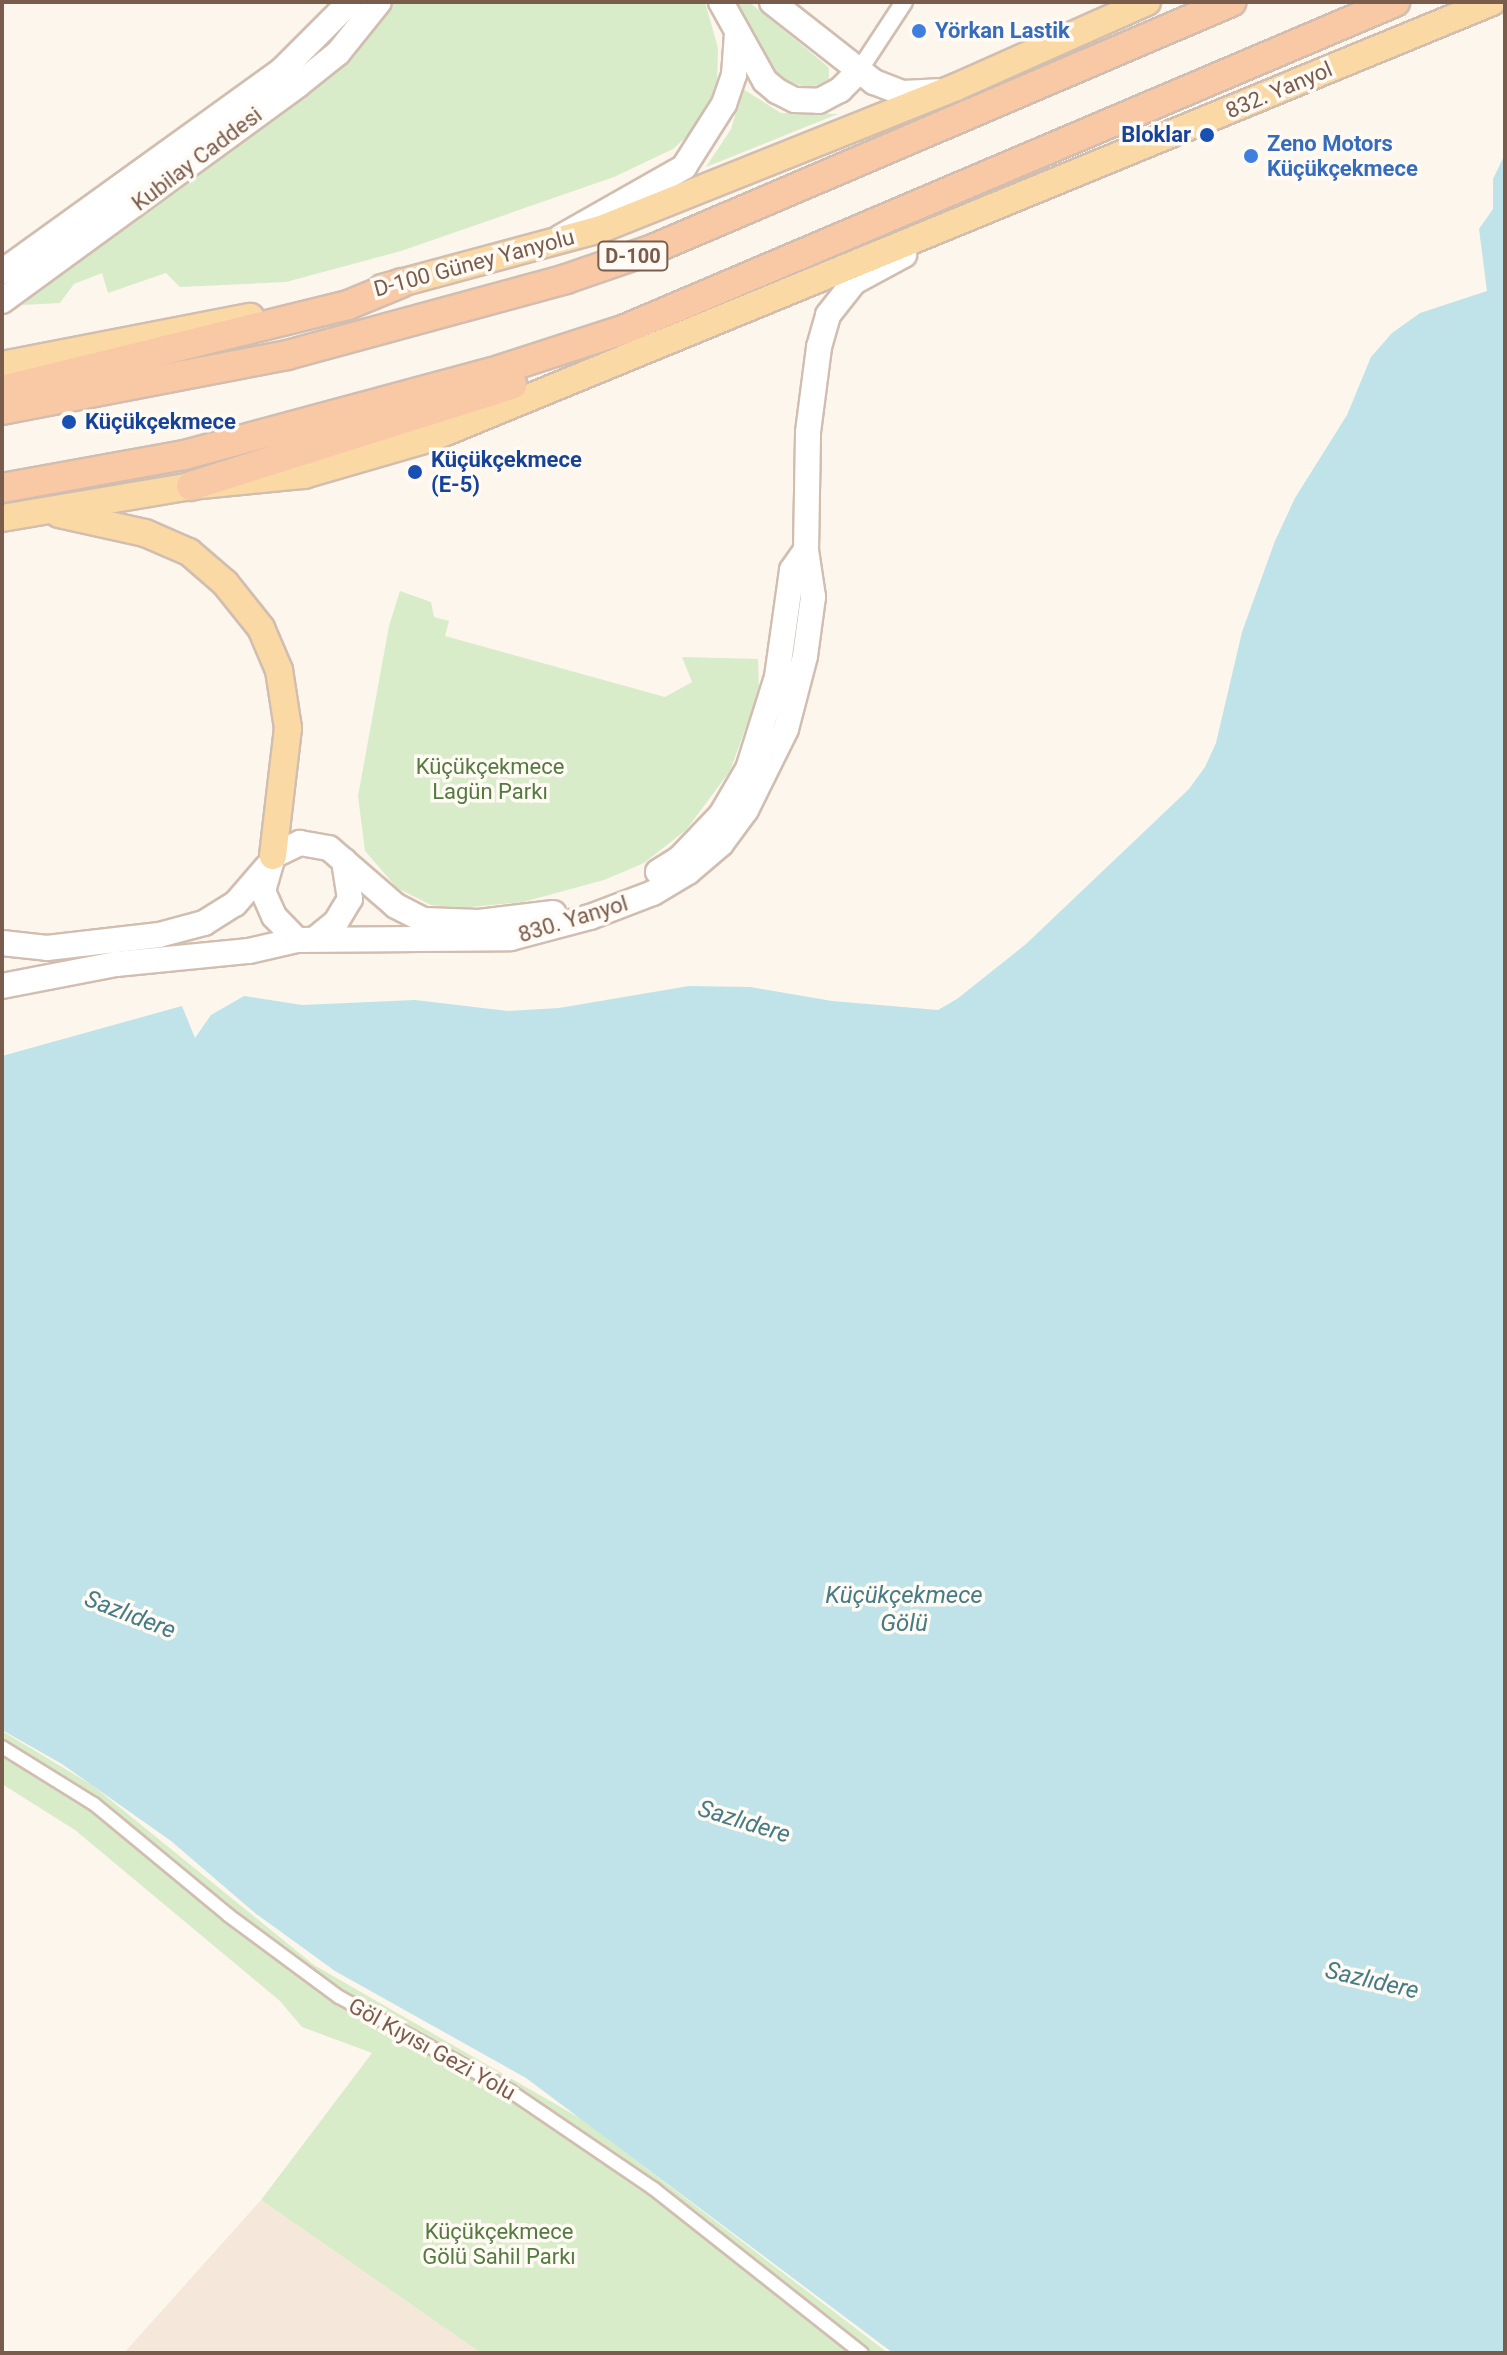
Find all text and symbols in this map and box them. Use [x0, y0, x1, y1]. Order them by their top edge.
place label: Yörkan Lastik [935, 18, 1070, 44]
marker: Yörkan Lastik [910, 22, 928, 40]
street label: 832. Yanyol [1222, 56, 1336, 124]
street label: Kubilay Caddesi [127, 102, 267, 216]
place label: Bloklar [1121, 122, 1191, 148]
marker: Bloklar [1198, 126, 1216, 144]
place label: Zeno Motors Küçükçekmece [1267, 130, 1418, 182]
marker: Zeno Motors Küçükçekmece [1242, 147, 1260, 165]
street label: D-100 Güney Yanyolu [371, 224, 577, 302]
road number: D-100 [597, 240, 669, 272]
place label: Küçükçekmece [85, 409, 236, 435]
marker: Küçükçekmece [60, 413, 78, 431]
place label: Küçükçekmece (E-5) [431, 446, 582, 498]
marker: Küçükçekmece (E-5) [406, 463, 424, 481]
park label: Küçükçekmece Lagün Parkı [416, 753, 564, 804]
street label: 830. Yanyol [515, 890, 631, 948]
water label: Küçükçekmece Gölü [825, 1582, 983, 1638]
water label: Sazlıdere [81, 1585, 179, 1645]
water label: Sazlıdere [694, 1794, 794, 1850]
water label: Sazlıdere [1323, 1956, 1421, 2006]
street label: Göl Kıyısı Gezi Yolu [344, 1992, 520, 2106]
park label: Küçükçekmece Gölü Sahil Parkı [422, 2218, 576, 2270]

